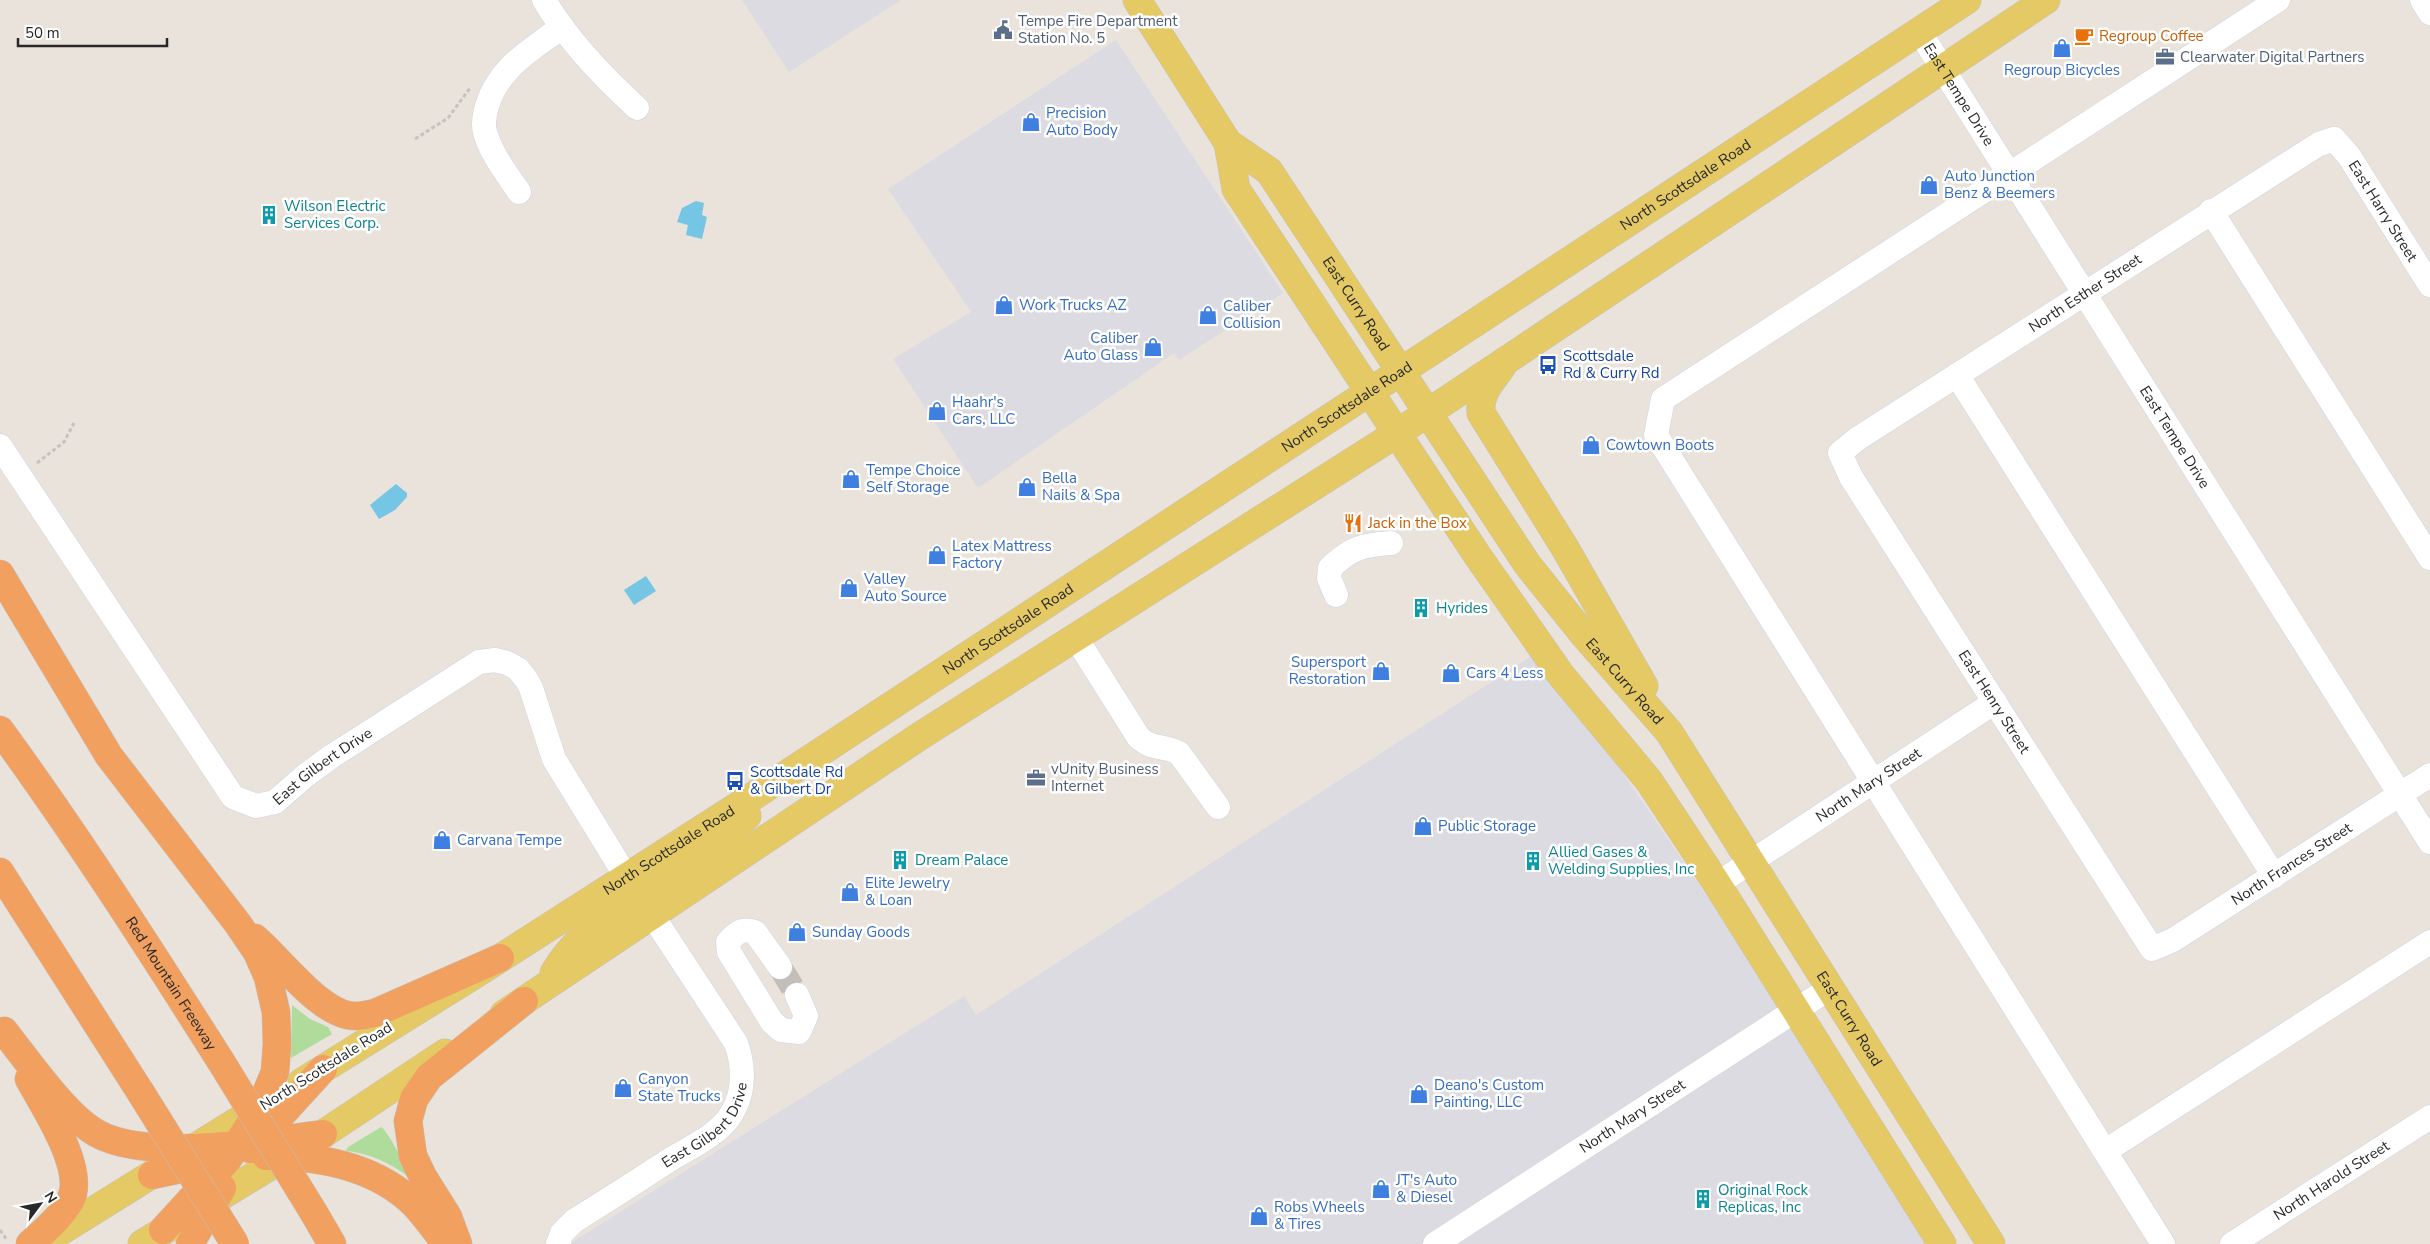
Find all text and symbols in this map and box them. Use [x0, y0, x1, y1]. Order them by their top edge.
place label: Tempe Fire Department Station No. 5 [1018, 11, 1178, 48]
scale bar [18, 15, 166, 47]
public building icon: Tempe Fire Department Station No. 5 [992, 19, 1014, 41]
text: 50 m [25, 23, 60, 43]
cafe icon: Regroup Coffee [2073, 25, 2095, 47]
place label: Regroup Coffee [2099, 26, 2204, 46]
shop icon: Regroup Bicycles [2051, 37, 2073, 59]
street label: East Tempe Drive [1919, 39, 1999, 150]
office icon: Clearwater Digital Partners [2154, 46, 2176, 68]
place label: Clearwater Digital Partners [2180, 47, 2365, 67]
place label: Regroup Bicycles [2004, 60, 2120, 80]
place label: Precision Auto Body [1046, 103, 1118, 140]
shop icon: Precision Auto Body [1020, 111, 1042, 133]
street label: North Scottsdale Road [1616, 134, 1755, 235]
street label: East Harry Street [2344, 157, 2423, 266]
place label: Auto Junction Benz & Beemers [1944, 166, 2055, 203]
shop icon: Auto Junction Benz & Beemers [1918, 174, 1940, 196]
place label: Wilson Electric Services Corp. [284, 196, 385, 233]
building icon: Wilson Electric Services Corp. [258, 204, 280, 226]
street label: North Esther Street [2025, 249, 2146, 337]
street label: East Curry Road [1318, 253, 1394, 355]
shop icon: Work Trucks AZ [993, 294, 1015, 316]
place label: Work Trucks AZ [1019, 295, 1127, 315]
place label: Caliber Collision [1223, 296, 1281, 333]
shop icon: Caliber Collision [1197, 304, 1219, 326]
place label: Caliber Auto Glass [1064, 328, 1139, 365]
shop icon: Caliber Auto Glass [1142, 336, 1164, 358]
place label: Scottsdale Rd & Curry Rd [1563, 346, 1659, 383]
bus stop icon: Scottsdale Rd & Curry Rd [1537, 354, 1559, 376]
street label: North Scottsdale Road [1278, 357, 1416, 457]
street label: East Tempe Drive [2135, 382, 2215, 492]
place label: Haahr's Cars, LLC [952, 392, 1015, 429]
shop icon: Haahr's Cars, LLC [926, 400, 948, 422]
shop icon: Cowtown Boots [1580, 434, 1602, 456]
place label: Cowtown Boots [1606, 435, 1714, 455]
place label: Tempe Choice Self Storage [866, 460, 961, 497]
shop icon: Tempe Choice Self Storage [840, 468, 862, 490]
place label: Bella Nails & Spa [1042, 468, 1120, 505]
shop icon: Bella Nails & Spa [1016, 476, 1038, 498]
restaurant icon: Jack in the Box [1342, 512, 1364, 534]
place label: Jack in the Box [1367, 513, 1467, 533]
place label: Latex Mattress Factory [952, 536, 1052, 573]
shop icon: Latex Mattress Factory [926, 544, 948, 566]
place label: Valley Auto Source [863, 569, 947, 606]
shop icon: Valley Auto Source [838, 577, 860, 599]
street label: North Scottsdale Road [939, 579, 1077, 679]
building icon: Hyrides [1410, 597, 1432, 619]
place label: Hyrides [1436, 598, 1488, 618]
street label: East Curry Road [1581, 634, 1668, 729]
street label: East Henry Street [1954, 646, 2035, 758]
place label: Supersport Restoration [1289, 652, 1367, 689]
shop icon: Supersport Restoration [1370, 660, 1392, 682]
shop icon: Cars 4 Less [1440, 662, 1462, 684]
place label: Cars 4 Less [1466, 663, 1544, 683]
street label: East Gilbert Drive [269, 723, 376, 809]
street label: North Mary Street [1812, 743, 1926, 827]
place label: vUnity Business Internet [1051, 759, 1159, 796]
place label: Scottsdale Rd & Gilbert Dr [750, 762, 843, 799]
office icon: vUnity Business Internet [1025, 767, 1047, 789]
bus stop icon: Scottsdale Rd & Gilbert Dr [724, 770, 746, 792]
street label: North Scottsdale Road [599, 801, 739, 900]
shop icon: Public Storage [1412, 815, 1434, 837]
place label: Public Storage [1438, 816, 1536, 836]
street label: North Frances Street [2227, 817, 2356, 910]
shop icon: Carvana Tempe [431, 829, 453, 851]
place label: Carvana Tempe [457, 830, 562, 850]
place label: Allied Gases & Welding Supplies, Inc [1548, 842, 1694, 879]
building icon: Dream Palace [889, 849, 911, 871]
place label: Dream Palace [915, 850, 1008, 870]
building icon: Allied Gases & Welding Supplies, Inc [1522, 850, 1544, 872]
place label: Elite Jewelry & Loan [865, 873, 950, 910]
shop icon: Elite Jewelry & Loan [839, 881, 861, 903]
street label: Red Mountain Freeway [121, 913, 222, 1054]
shop icon: Sunday Goods [786, 921, 808, 943]
place label: Sunday Goods [812, 922, 910, 942]
street label: East Curry Road [1812, 967, 1887, 1070]
street label: North Scottsdale Road [256, 1017, 396, 1115]
place label: Canyon State Trucks [638, 1069, 721, 1106]
street label: North Mary Street [1576, 1074, 1689, 1158]
place label: Deano's Custom Painting, LLC [1434, 1075, 1544, 1112]
shop icon: Canyon State Trucks [612, 1077, 634, 1099]
street label: East Gilbert Drive [658, 1081, 752, 1172]
shop icon: Deano's Custom Painting, LLC [1408, 1083, 1430, 1105]
street label: North Harold Street [2270, 1135, 2394, 1225]
place label: JT's Auto & Diesel [1395, 1170, 1457, 1207]
shop icon: JT's Auto & Diesel [1370, 1178, 1392, 1200]
north arrow [15, 1179, 65, 1229]
place label: Original Rock Replicas, Inc [1718, 1180, 1809, 1217]
text: N [40, 1188, 61, 1207]
building icon: Original Rock Replicas, Inc [1692, 1188, 1714, 1210]
place label: Robs Wheels & Tires [1274, 1197, 1365, 1234]
shop icon: Robs Wheels & Tires [1248, 1205, 1270, 1227]

